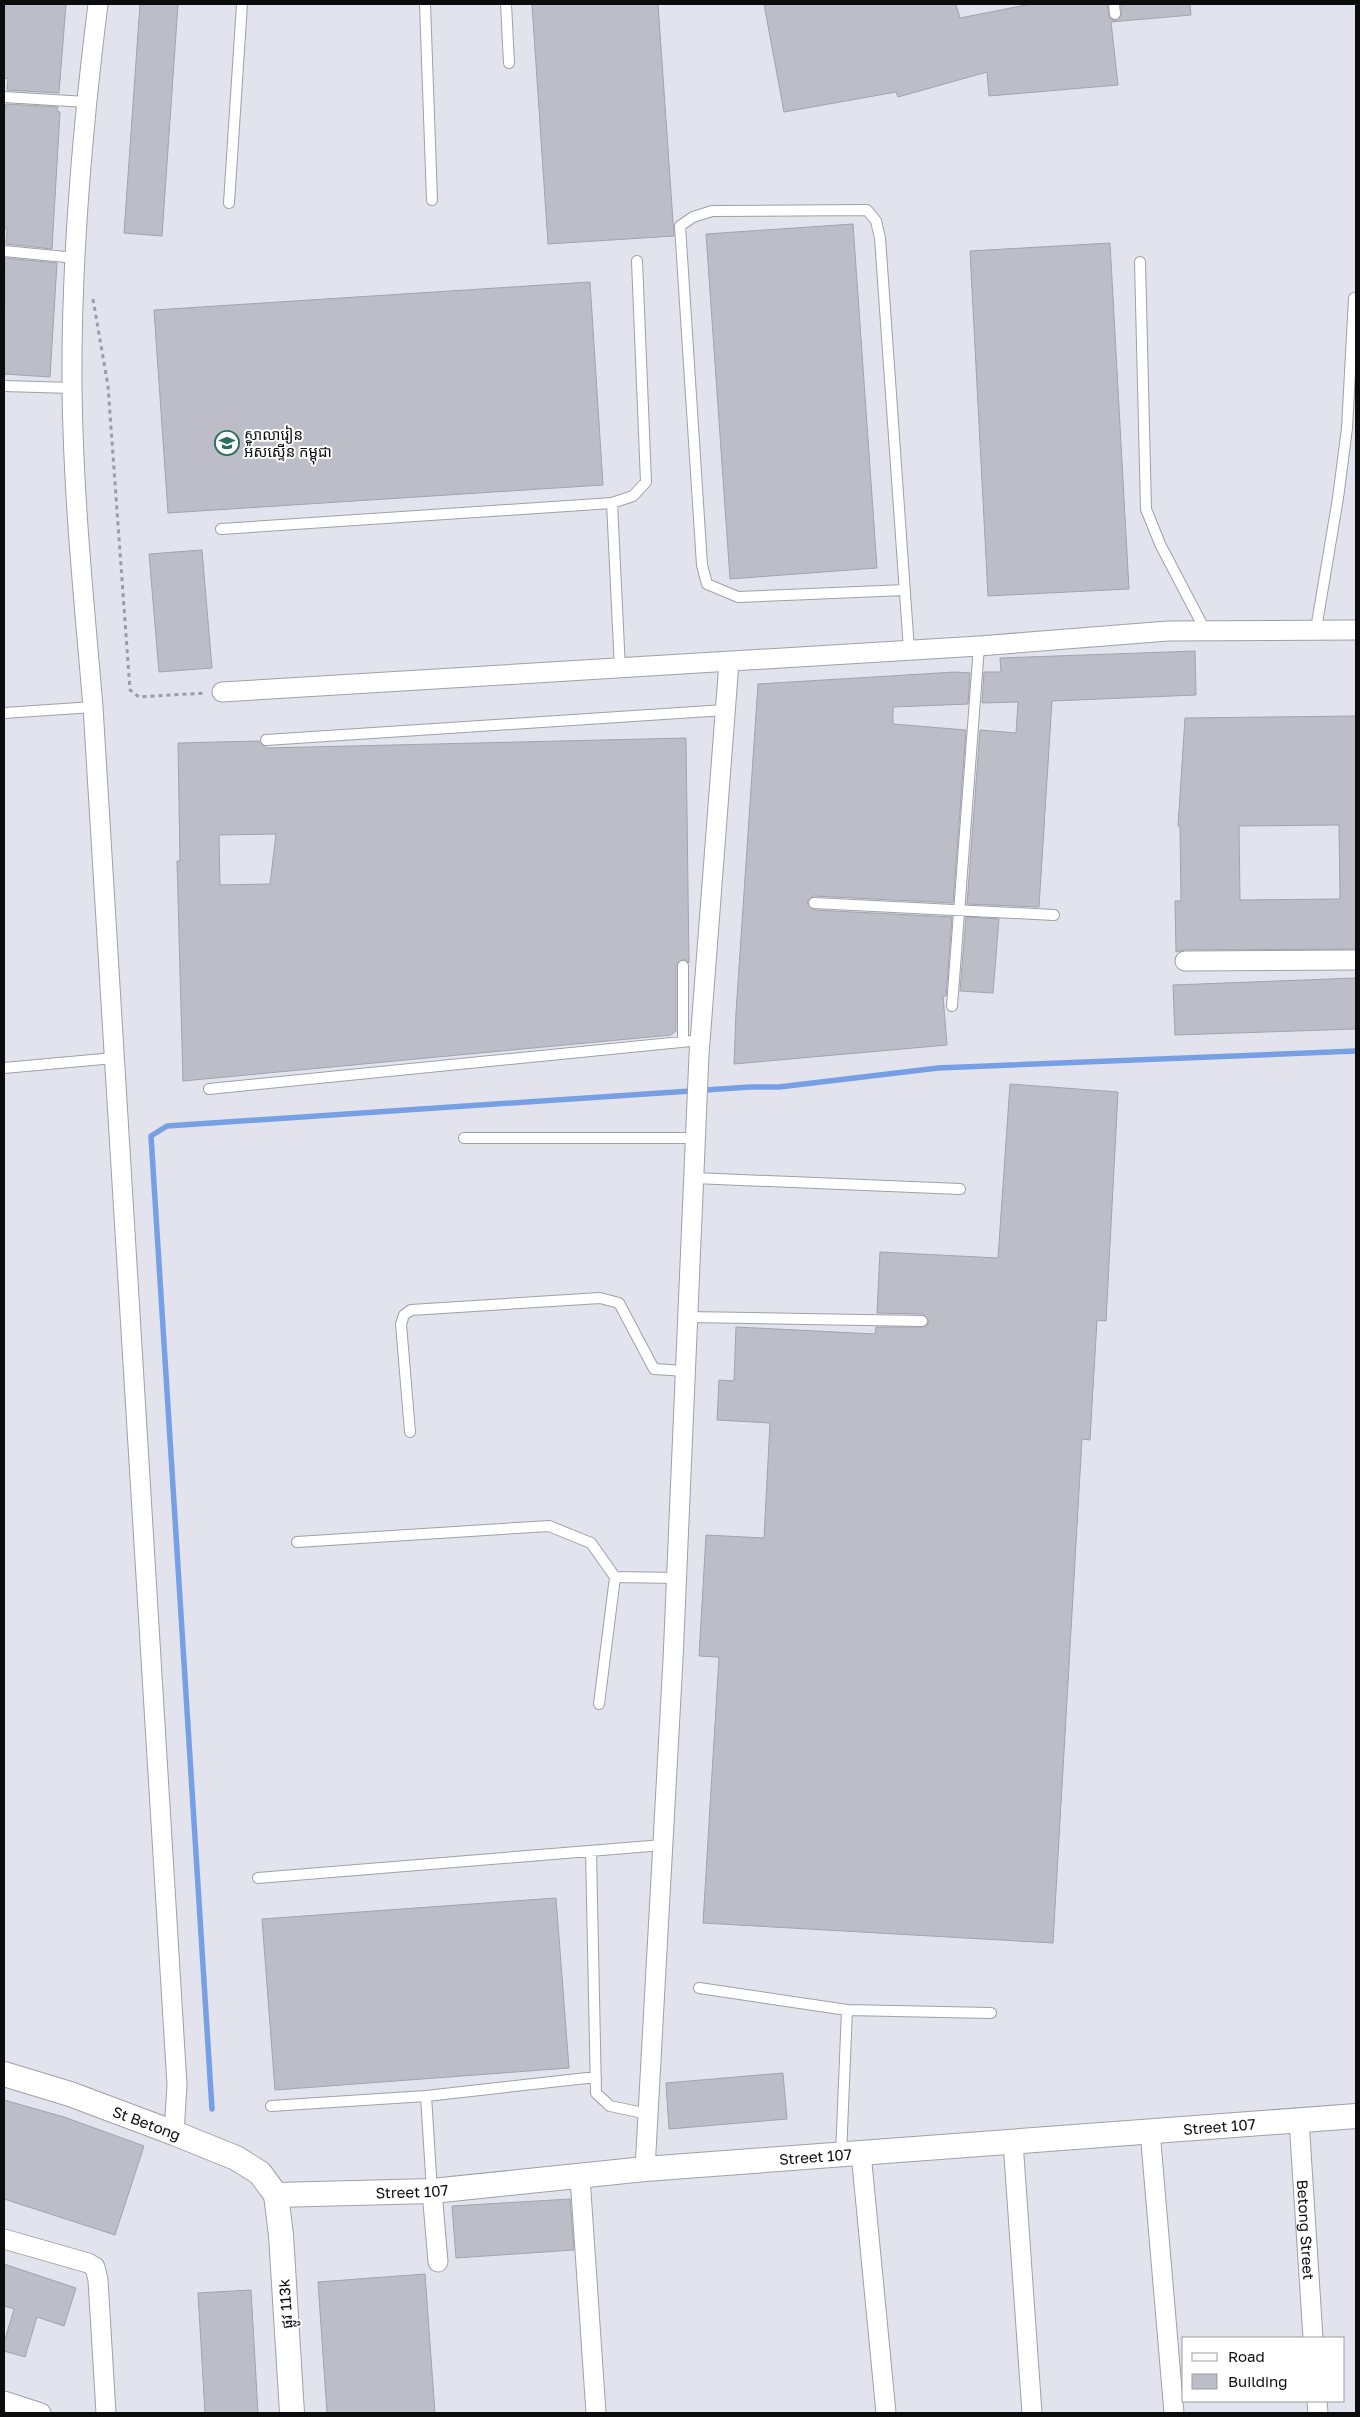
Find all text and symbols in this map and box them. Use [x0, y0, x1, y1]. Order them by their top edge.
place label: សាលារៀន អ៉ិសស្ទើន កម្ពុជា [244, 425, 332, 465]
school or university icon: សាលារៀន អ៉ិសស្ទើន កម្ពុជា [214, 430, 240, 456]
street label: St Betong [110, 2102, 184, 2144]
street label: Street 107 [1182, 2115, 1256, 2138]
street label: Street 107 [778, 2145, 852, 2168]
street label: Betong Street [1294, 2179, 1318, 2280]
street label: Street 107 [375, 2180, 449, 2201]
street label: ផ្លូវ 113k [274, 2278, 301, 2330]
legend [1182, 2337, 1345, 2402]
text: Road [1228, 2347, 1265, 2365]
text: Building [1228, 2372, 1288, 2390]

